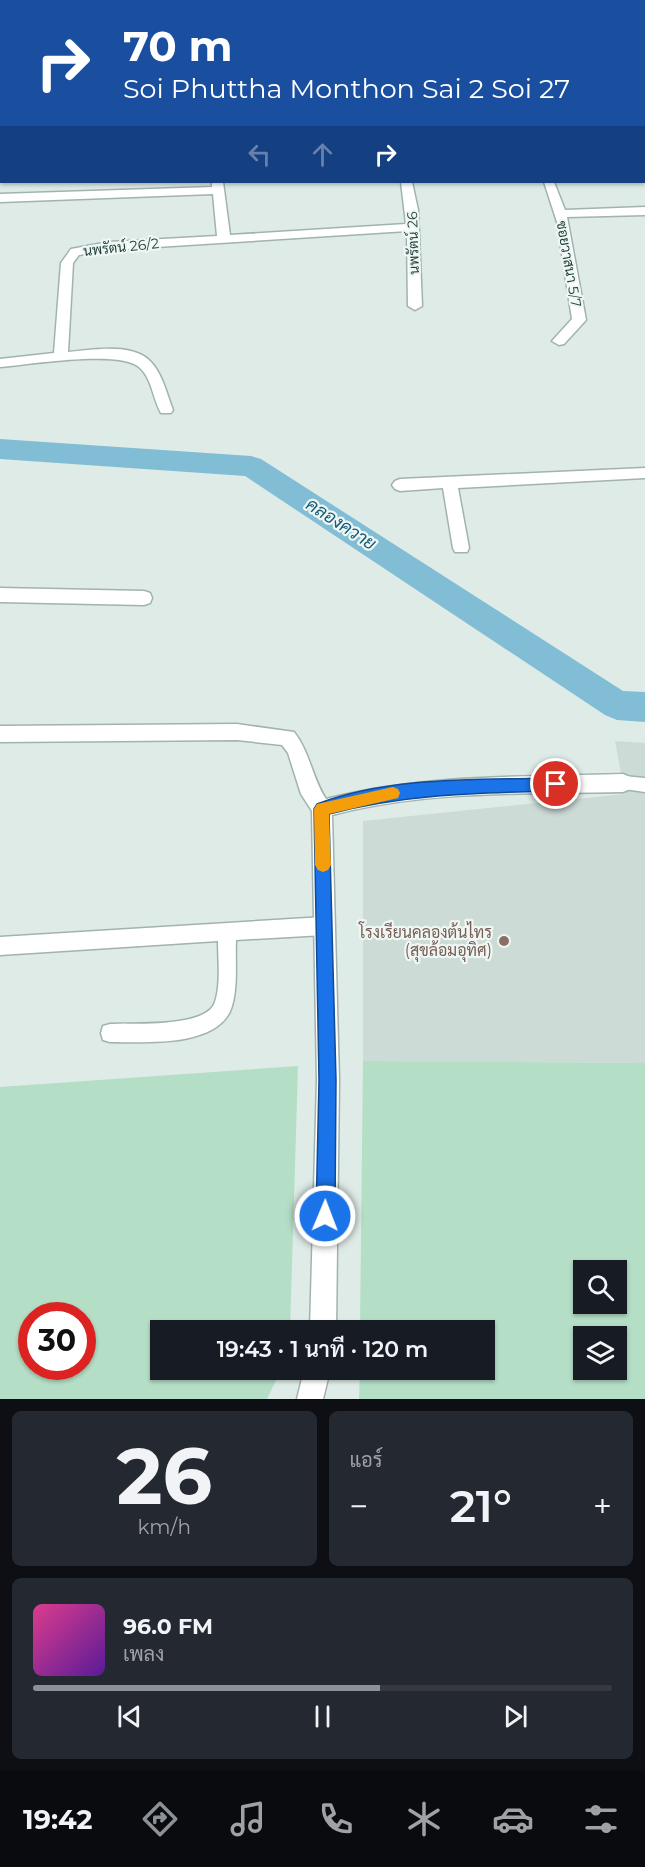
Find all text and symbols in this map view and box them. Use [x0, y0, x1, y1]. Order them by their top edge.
text: 70 m [123, 20, 233, 72]
icon: right [24, 24, 102, 102]
text: Soi Phuttha Monthon Sai 2 Soi 27 [123, 72, 570, 105]
icon: left [243, 138, 276, 171]
icon: ahead [306, 138, 339, 171]
icon: right [369, 138, 402, 171]
street label: นพรัตน์ 26 [403, 211, 423, 275]
street label: ซอยวาสนา 5/7 [553, 219, 585, 309]
street label: นพรัตน์ 26/2 [82, 234, 160, 260]
water label: คลองควาย [302, 493, 380, 555]
pin [530, 758, 581, 809]
icon: arrive [539, 767, 572, 800]
place label: โรงเรียนคลองต้นไทร (สุขล้อมอุทิศ) [358, 921, 492, 962]
marker: โรงเรียนคลองต้นไทร (สุขล้อมอุทิศ) [497, 934, 511, 948]
position arrow [293, 1184, 357, 1248]
map controls [573, 1260, 627, 1380]
button: search [573, 1260, 627, 1314]
speed limit sign: 30 [18, 1302, 96, 1380]
button: layers [573, 1326, 627, 1380]
text: 19:43 · 1 นาที · 120 m [217, 1336, 428, 1363]
text: 26 [116, 1428, 212, 1524]
text: แอร์ [350, 1448, 383, 1472]
text: 21° [450, 1478, 512, 1533]
text: − [350, 1486, 368, 1526]
text: + [593, 1486, 612, 1526]
text: km/h [138, 1515, 191, 1539]
text: 96.0 FM [123, 1613, 213, 1640]
text: เพลง [123, 1642, 164, 1666]
icon: previous [113, 1700, 146, 1733]
icon: pause [306, 1700, 339, 1733]
icon: next [499, 1700, 532, 1733]
icon: directions [139, 1798, 181, 1840]
icon: music [227, 1798, 269, 1840]
icon: phone [315, 1798, 357, 1840]
icon: climate [403, 1798, 445, 1840]
icon: car [492, 1798, 534, 1840]
icon: filters [580, 1798, 622, 1840]
text: 19:42 [23, 1803, 93, 1836]

